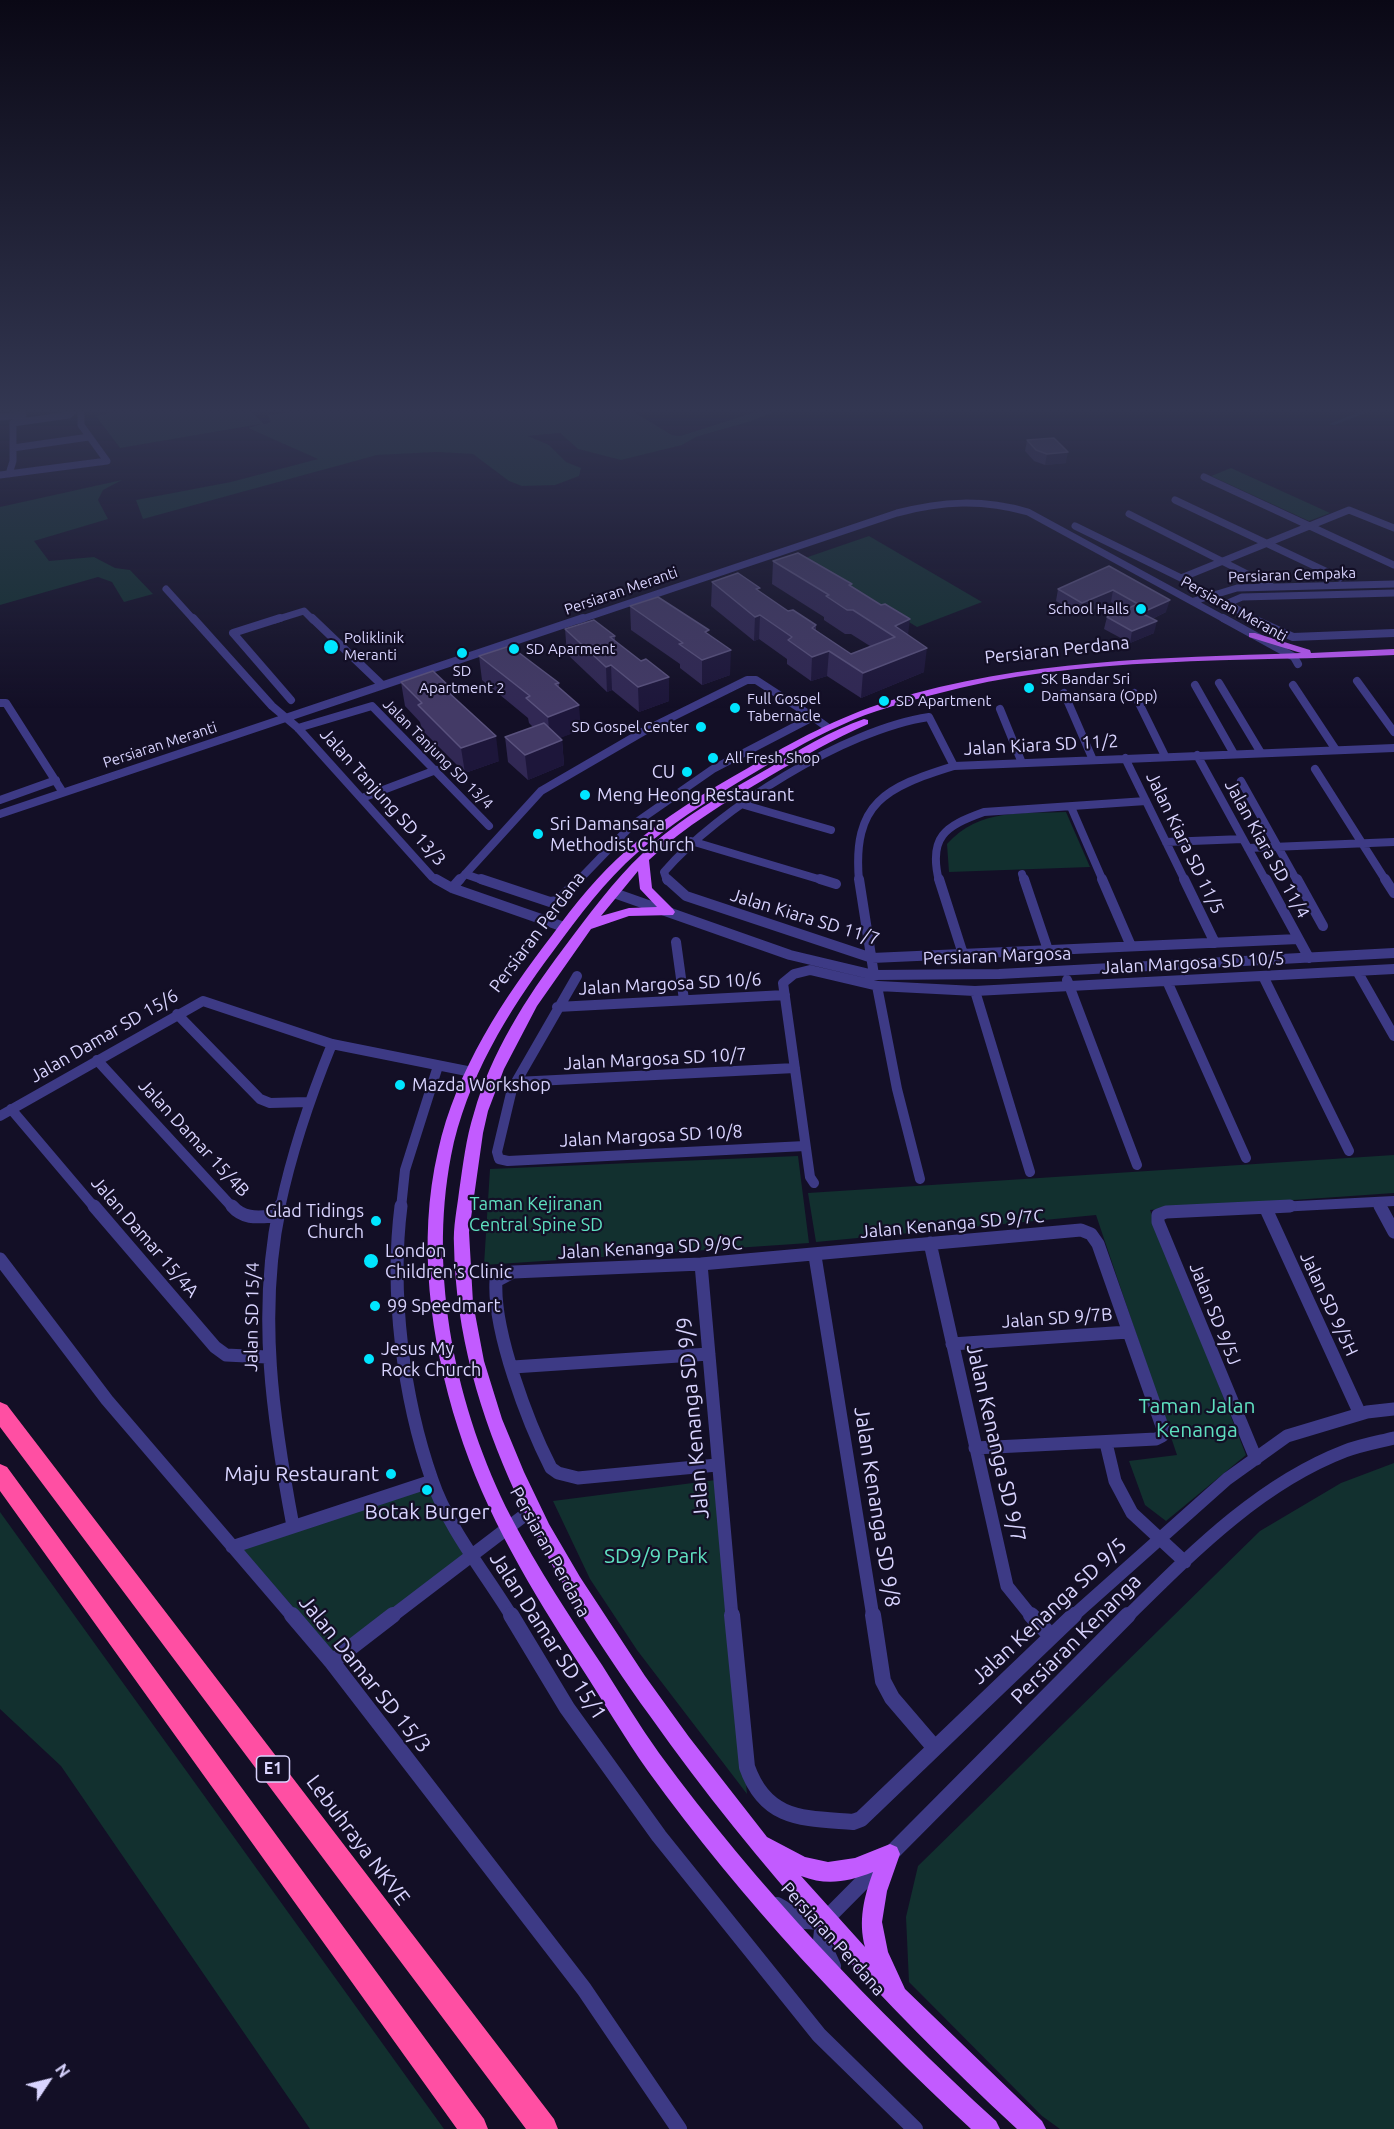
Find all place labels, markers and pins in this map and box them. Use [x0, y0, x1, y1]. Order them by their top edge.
place label: School Halls [1048, 600, 1129, 618]
marker: School Halls [1134, 602, 1148, 616]
place label: Poliklinik Meranti [344, 629, 404, 664]
marker: Poliklinik Meranti [322, 638, 340, 656]
place label: SD Aparment [526, 640, 615, 658]
marker: SD Aparment [507, 642, 521, 656]
marker: SD Apartment 2 [455, 646, 469, 660]
place label: SD Apartment 2 [419, 662, 505, 697]
place label: SK Bandar Sri Damansara (Opp) [1041, 670, 1158, 705]
marker: SK Bandar Sri Damansara (Opp) [1022, 681, 1036, 695]
place label: Full Gospel Tabernacle [747, 690, 821, 725]
place label: SD Apartment [896, 692, 991, 710]
marker: SD Apartment [877, 694, 891, 708]
marker: Full Gospel Tabernacle [728, 701, 742, 715]
place label: SD Gospel Center [572, 718, 689, 736]
marker: SD Gospel Center [694, 720, 708, 734]
place label: All Fresh Shop [725, 749, 820, 767]
marker: All Fresh Shop [706, 751, 720, 765]
place label: CU [652, 761, 675, 783]
marker: CU [680, 765, 694, 779]
place label: Meng Heong Restaurant [597, 784, 794, 806]
marker: Meng Heong Restaurant [578, 788, 592, 802]
place label: Sri Damansara Methodist Church [550, 813, 694, 856]
marker: Sri Damansara Methodist Church [531, 827, 545, 841]
place label: Mazda Workshop [412, 1074, 551, 1096]
marker: Mazda Workshop [393, 1078, 407, 1092]
place label: Glad Tidings Church [265, 1200, 364, 1242]
marker: Glad Tidings Church [369, 1214, 383, 1228]
place label: London Children's Clinic [385, 1240, 512, 1282]
marker: London Children's Clinic [362, 1252, 380, 1270]
place label: 99 Speedmart [387, 1295, 500, 1317]
marker: 99 Speedmart [368, 1299, 382, 1313]
place label: Jesus My Rock Church [381, 1338, 481, 1380]
marker: Jesus My Rock Church [362, 1352, 376, 1366]
place label: Maju Restaurant [224, 1461, 379, 1487]
marker: Maju Restaurant [384, 1467, 398, 1481]
marker: Botak Burger [420, 1483, 434, 1497]
place label: Botak Burger [365, 1499, 489, 1525]

